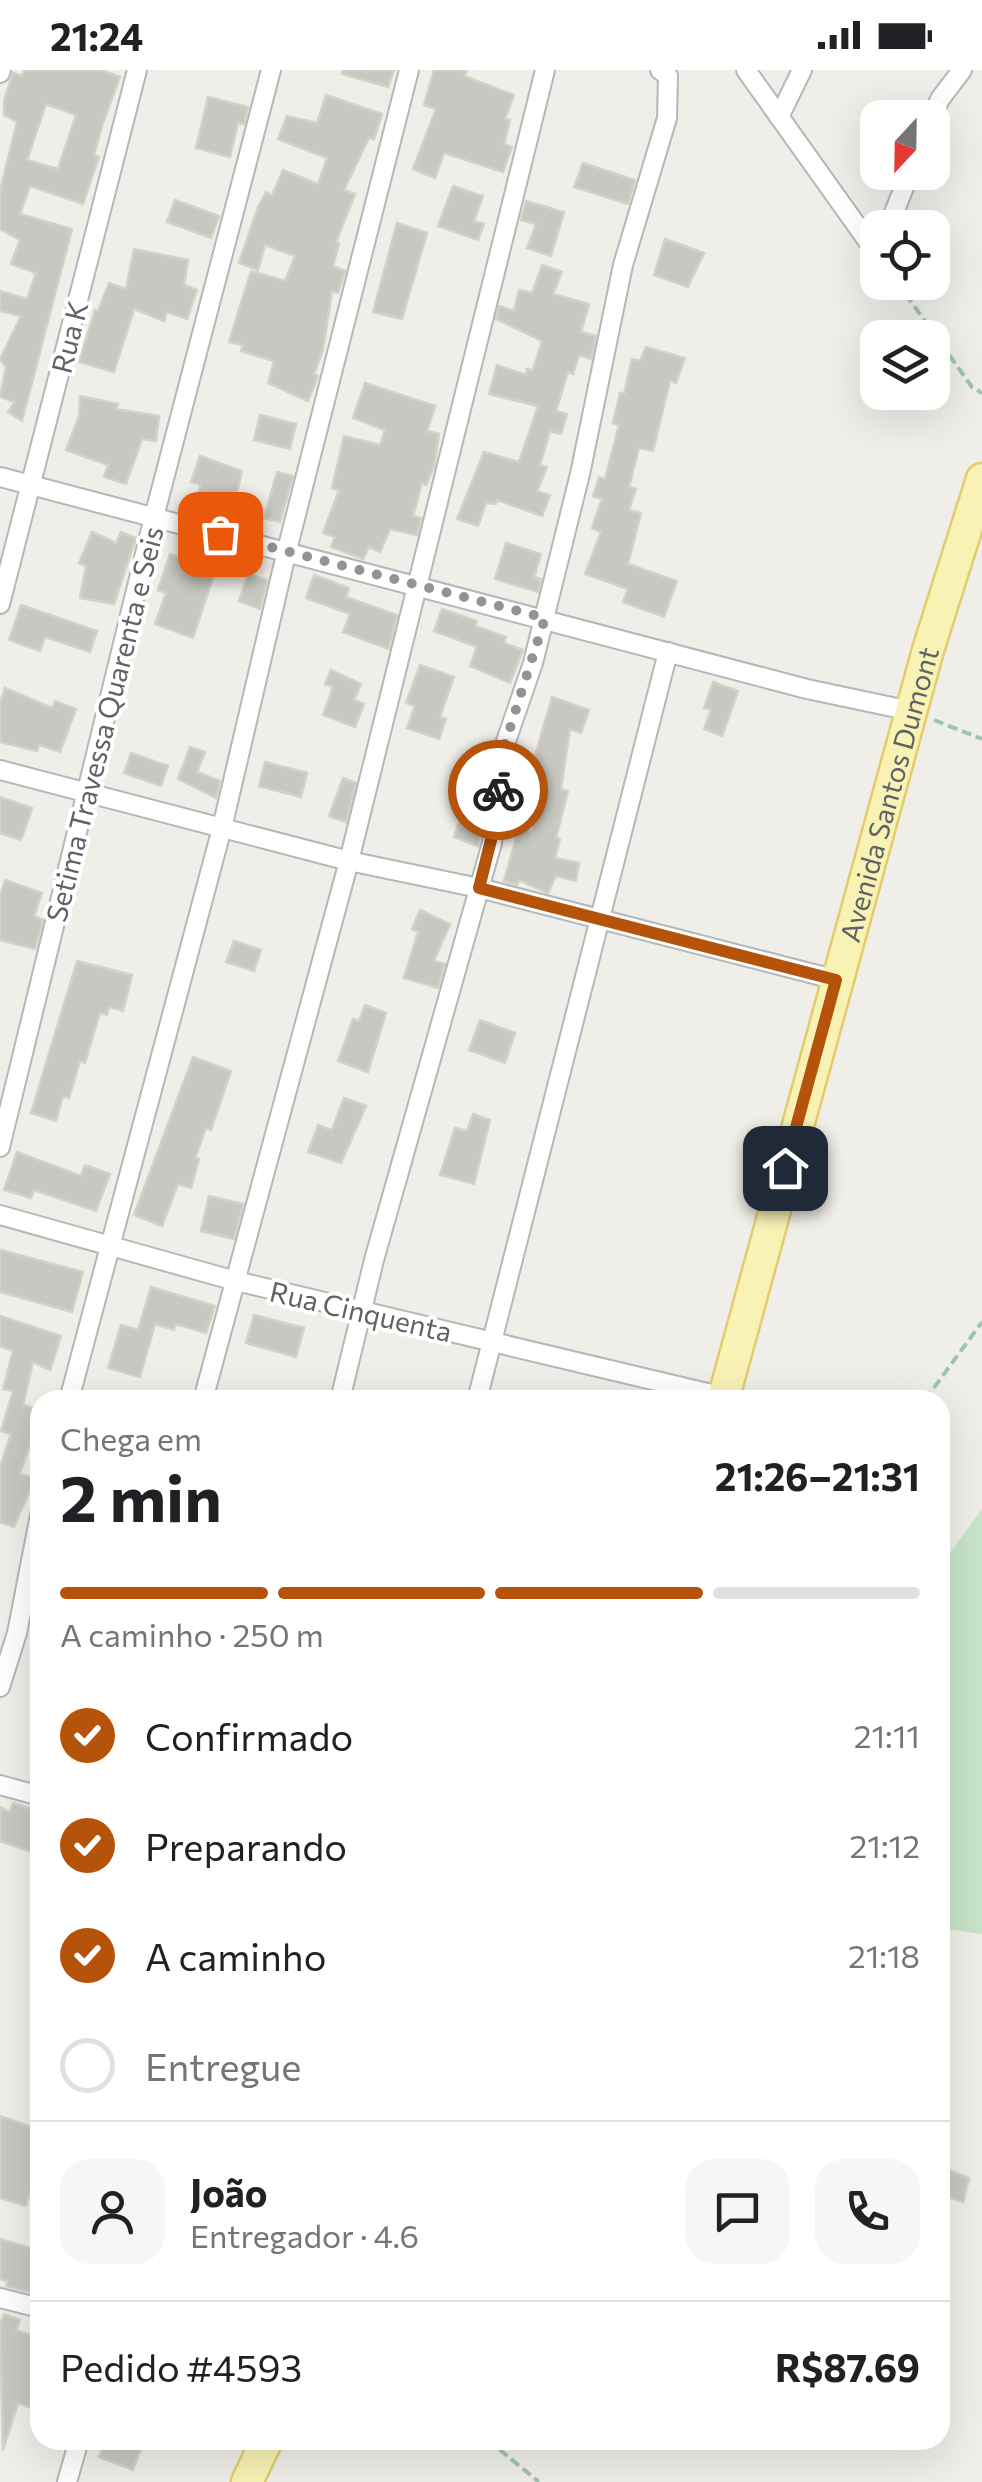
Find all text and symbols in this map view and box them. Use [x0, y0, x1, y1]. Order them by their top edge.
text: 21:24 [50, 12, 143, 59]
north arrow [860, 100, 950, 190]
map controls [860, 100, 950, 410]
button: locate [860, 210, 950, 300]
street label: Rua K [44, 297, 94, 377]
button: layers [860, 320, 950, 410]
pin [178, 492, 263, 577]
icon: bag [193, 507, 248, 562]
street label: Setima Travessa Quarenta e Seis [38, 523, 170, 925]
street label: Avenida Santos Dumont [832, 643, 945, 945]
courier [448, 740, 548, 840]
icon: bike [471, 763, 526, 818]
pin [743, 1126, 828, 1211]
icon: home [758, 1141, 813, 1196]
street label: Rua Cinquenta [267, 1274, 455, 1348]
text: Chega em [60, 1418, 202, 1458]
text: 21:26–21:31 [715, 1452, 920, 1499]
text: 2 min [60, 1456, 222, 1535]
text: A caminho · 250 m [60, 1614, 324, 1654]
icon: check [60, 1708, 115, 1763]
text: Confirmado [145, 1712, 353, 1759]
text: 21:11 [854, 1715, 920, 1755]
icon: check [60, 1818, 115, 1873]
text: Preparando [145, 1822, 347, 1869]
text: 21:12 [850, 1825, 920, 1865]
icon: check [60, 1928, 115, 1983]
text: A caminho [145, 1932, 326, 1979]
text: 21:18 [848, 1935, 920, 1975]
text: Entregue [145, 2042, 301, 2089]
button: person [60, 2159, 165, 2264]
button: chat [685, 2159, 790, 2264]
button: phone [815, 2159, 920, 2264]
text: João [190, 2168, 267, 2215]
text: Entregador · 4.6 [190, 2215, 419, 2255]
text: Pedido #4593 [60, 2343, 302, 2390]
text: R$87.69 [775, 2343, 920, 2390]

